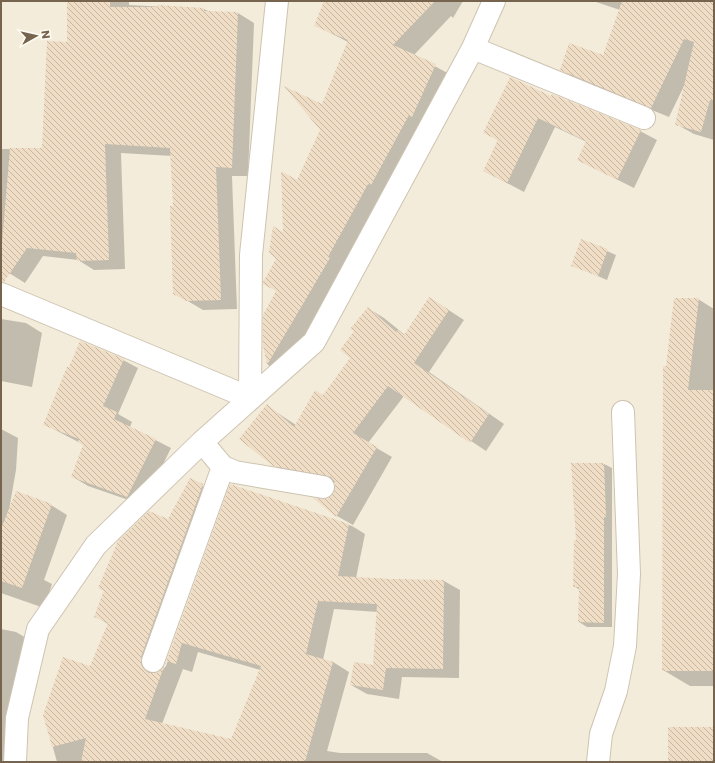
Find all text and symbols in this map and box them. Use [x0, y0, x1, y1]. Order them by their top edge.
north arrow [16, 16, 56, 56]
text: N [37, 29, 54, 40]

